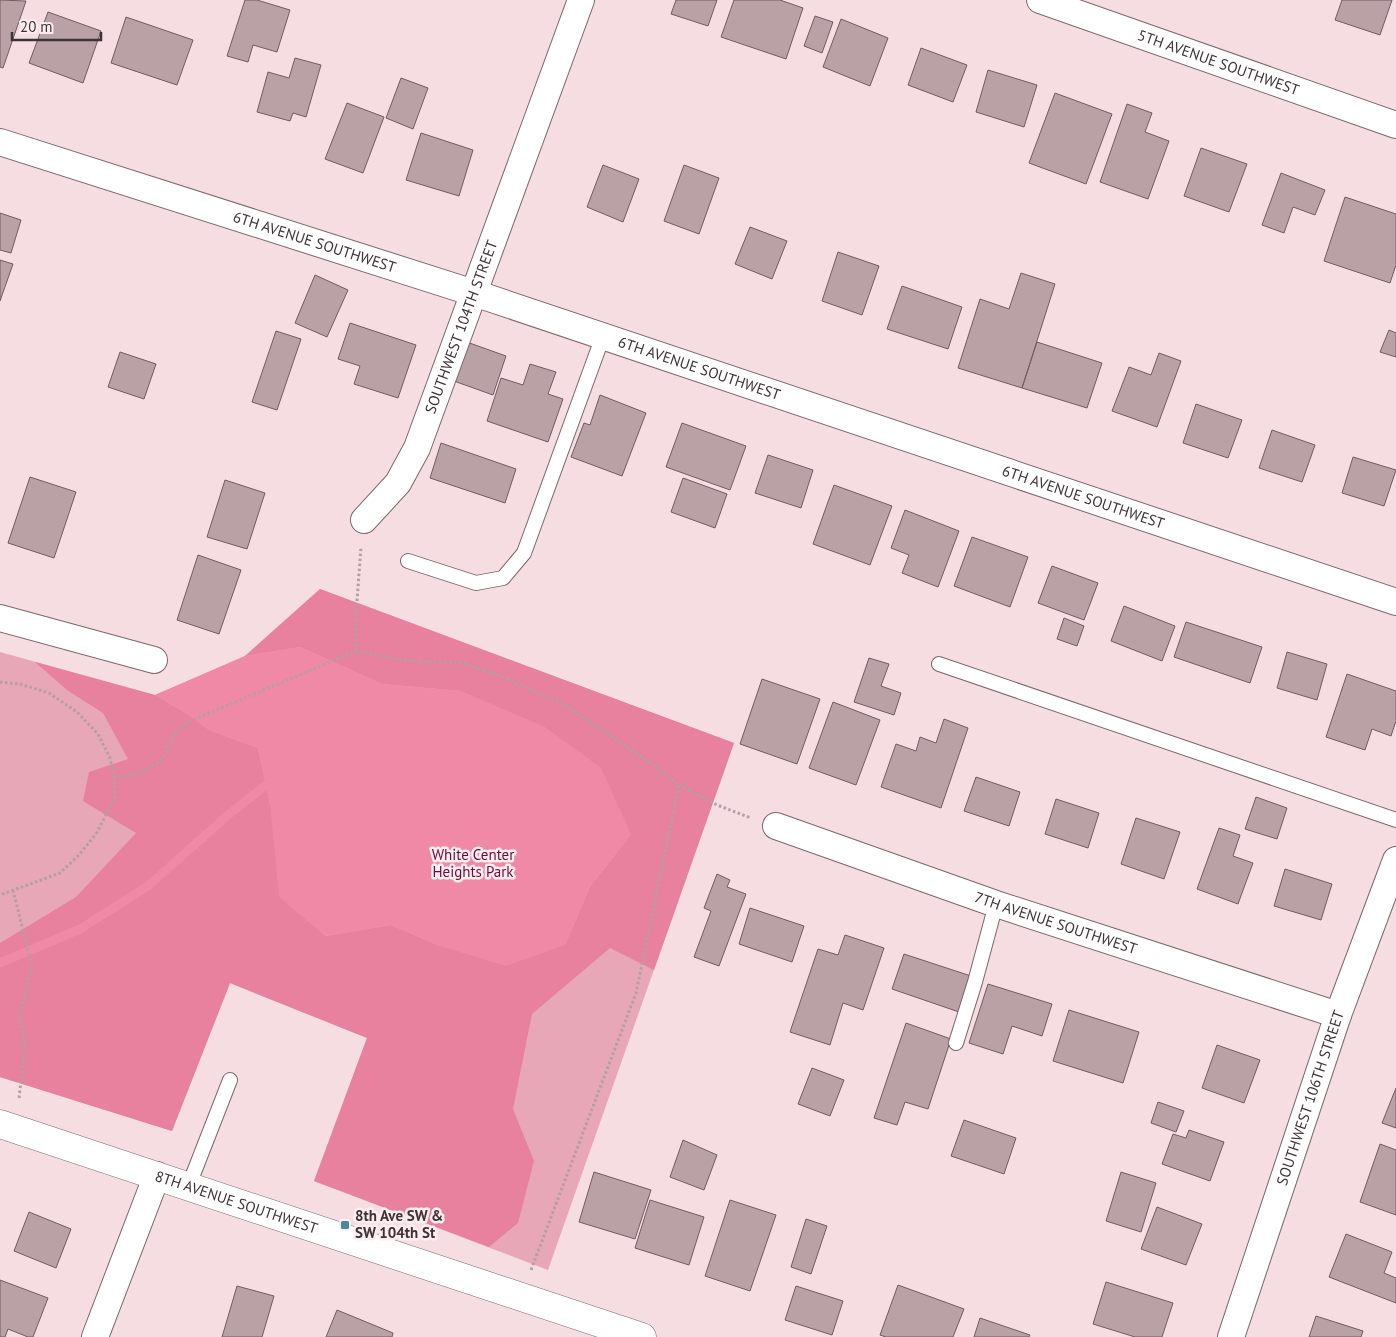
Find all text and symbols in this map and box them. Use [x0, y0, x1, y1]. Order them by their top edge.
scale bar [12, 10, 101, 42]
text: 20 m [20, 17, 53, 36]
street label: 5TH AVENUE SOUTHWEST [1135, 25, 1302, 99]
street label: 6TH AVENUE SOUTHWEST [231, 207, 399, 277]
street label: SOUTHWEST 104TH STREET [420, 237, 502, 416]
street label: 6TH AVENUE SOUTHWEST [616, 332, 784, 404]
street label: 6TH AVENUE SOUTHWEST [1000, 461, 1168, 533]
park label: White Center Heights Park [432, 845, 514, 881]
street label: 7TH AVENUE SOUTHWEST [972, 887, 1140, 958]
street label: SOUTHWEST 106TH STREET [1272, 1007, 1348, 1188]
street label: 8TH AVENUE SOUTHWEST [153, 1166, 321, 1238]
place label: 8th Ave SW & SW 104th St [355, 1206, 443, 1242]
marker: 8th Ave SW & SW 104th St [339, 1219, 351, 1231]

